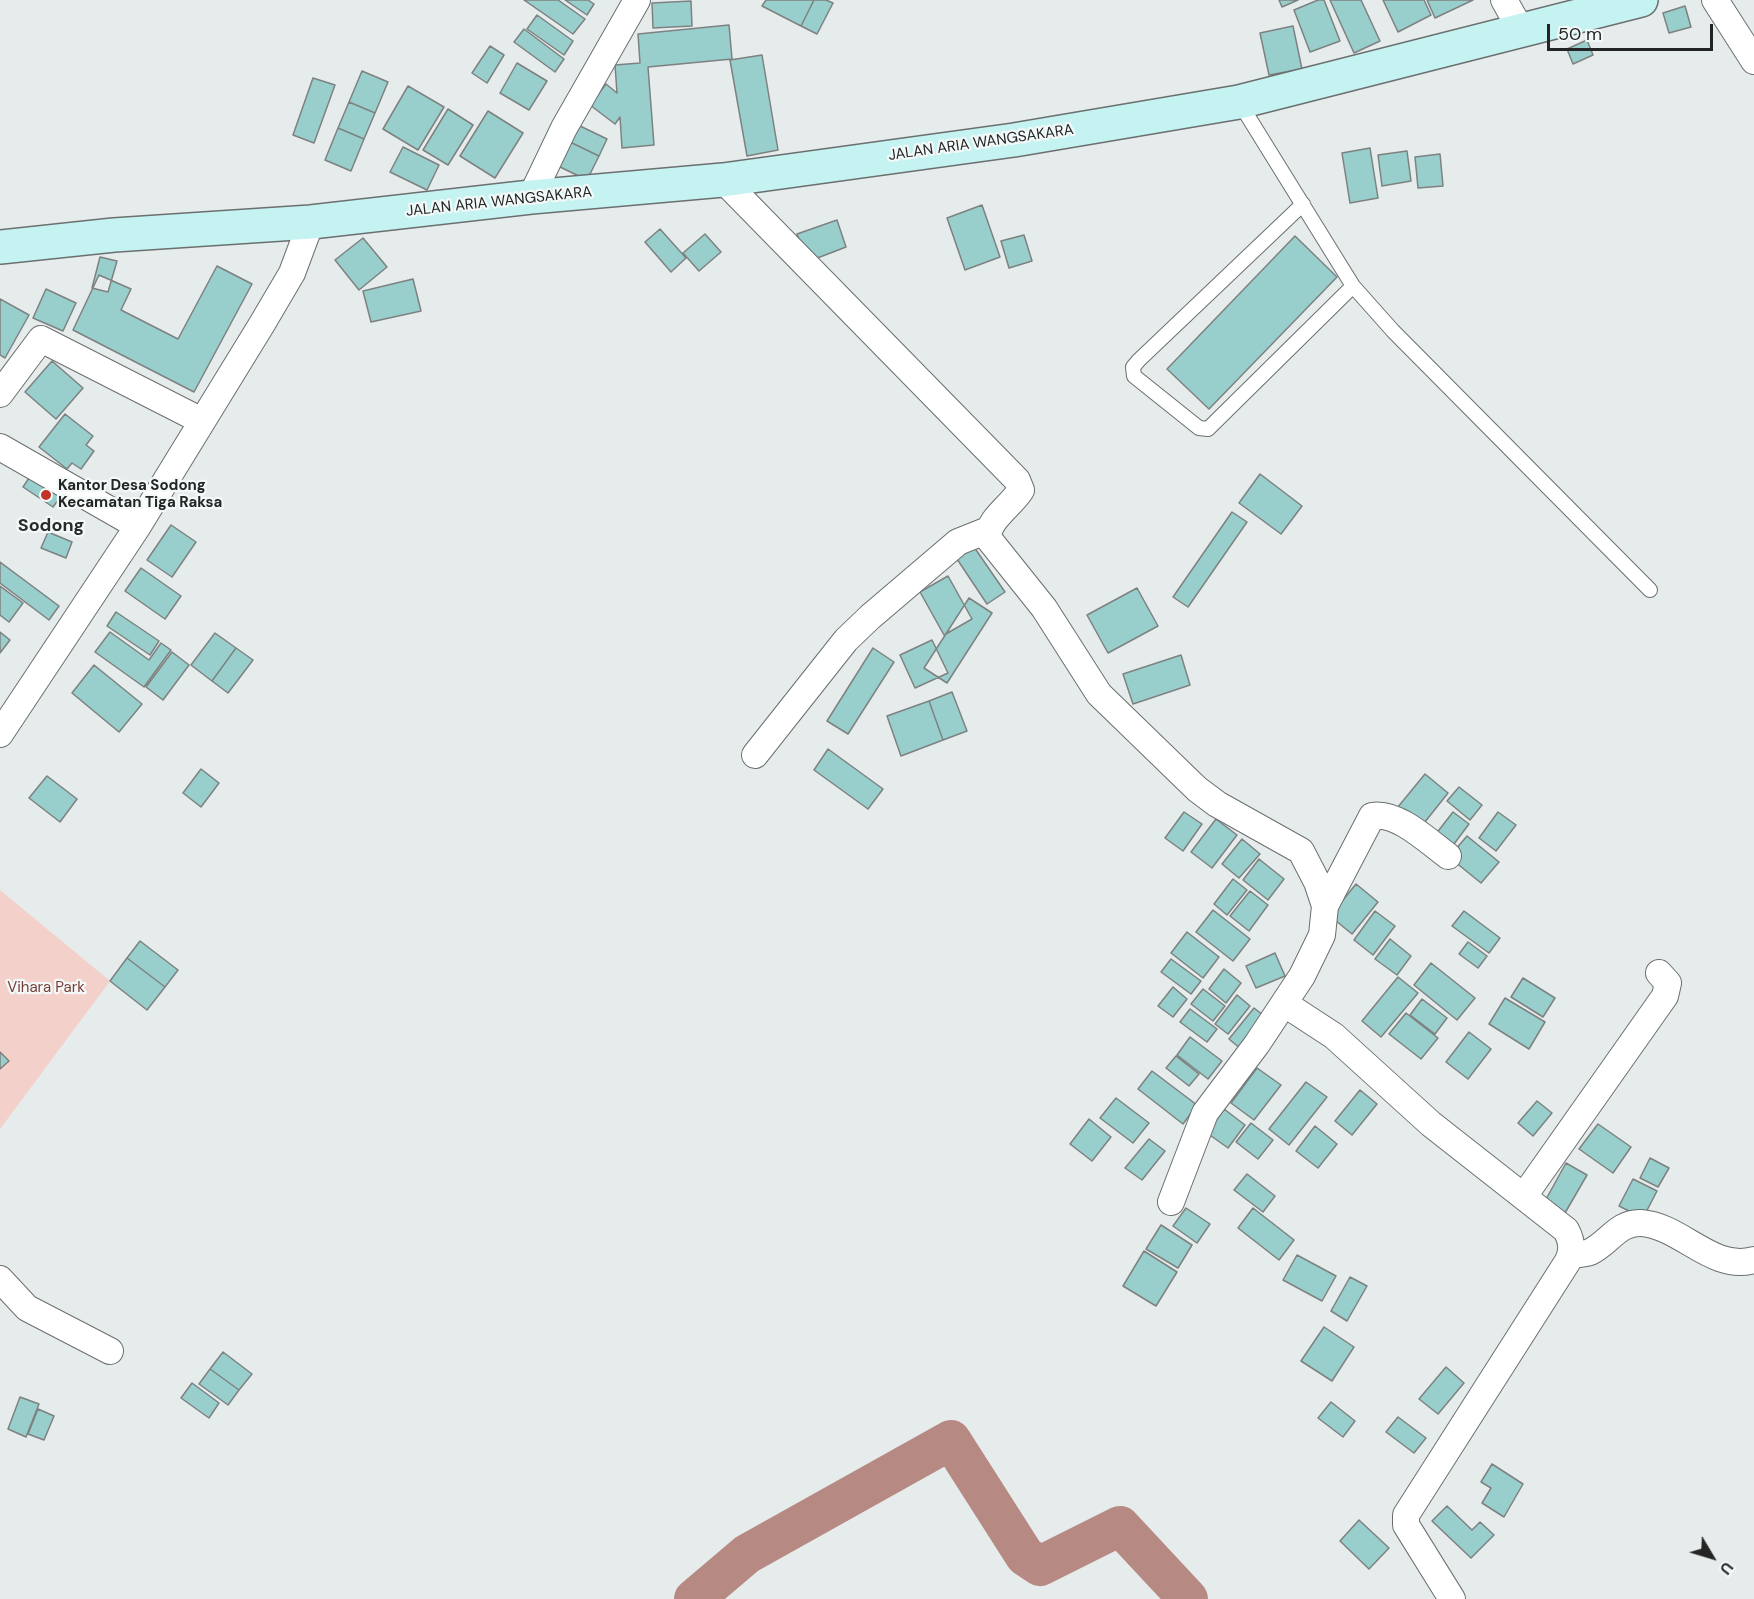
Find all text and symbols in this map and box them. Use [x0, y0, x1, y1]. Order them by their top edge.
scale bar [1550, 12, 1716, 50]
text: 50 m [1558, 22, 1602, 46]
street label: JALAN ARIA WANGSAKARA [887, 121, 1075, 165]
street label: JALAN ARIA WANGSAKARA [405, 183, 593, 221]
place label: Kantor Desa Sodong Kecamatan Tiga Raksa [58, 477, 222, 512]
marker: Kantor Desa Sodong Kecamatan Tiga Raksa [39, 488, 53, 502]
district label: Sodong [18, 515, 84, 537]
park label: Vihara Park [7, 979, 85, 997]
north arrow [1682, 1527, 1742, 1587]
text: U [1715, 1558, 1738, 1579]

